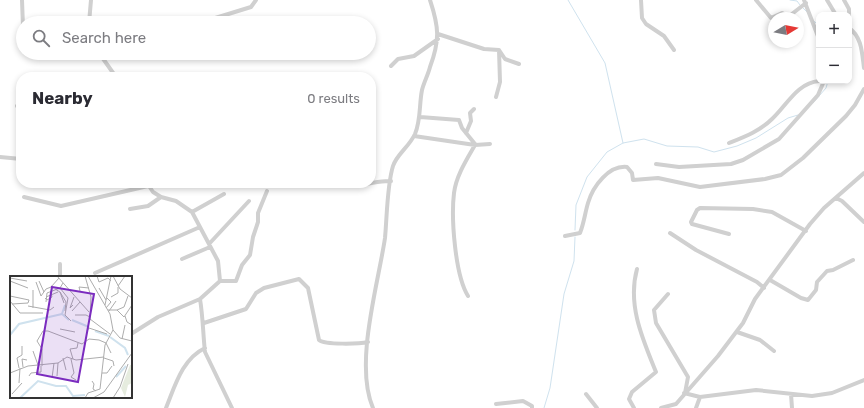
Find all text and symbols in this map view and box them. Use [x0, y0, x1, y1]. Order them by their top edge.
north arrow [768, 12, 804, 48]
map controls [816, 12, 852, 84]
button: + [816, 12, 852, 48]
search box [16, 16, 376, 60]
icon: search [30, 27, 52, 49]
text: Search here [62, 29, 146, 47]
button: − [816, 48, 852, 84]
text: Nearby [32, 88, 93, 108]
text: 0 results [307, 91, 360, 106]
inset map [10, 276, 132, 398]

